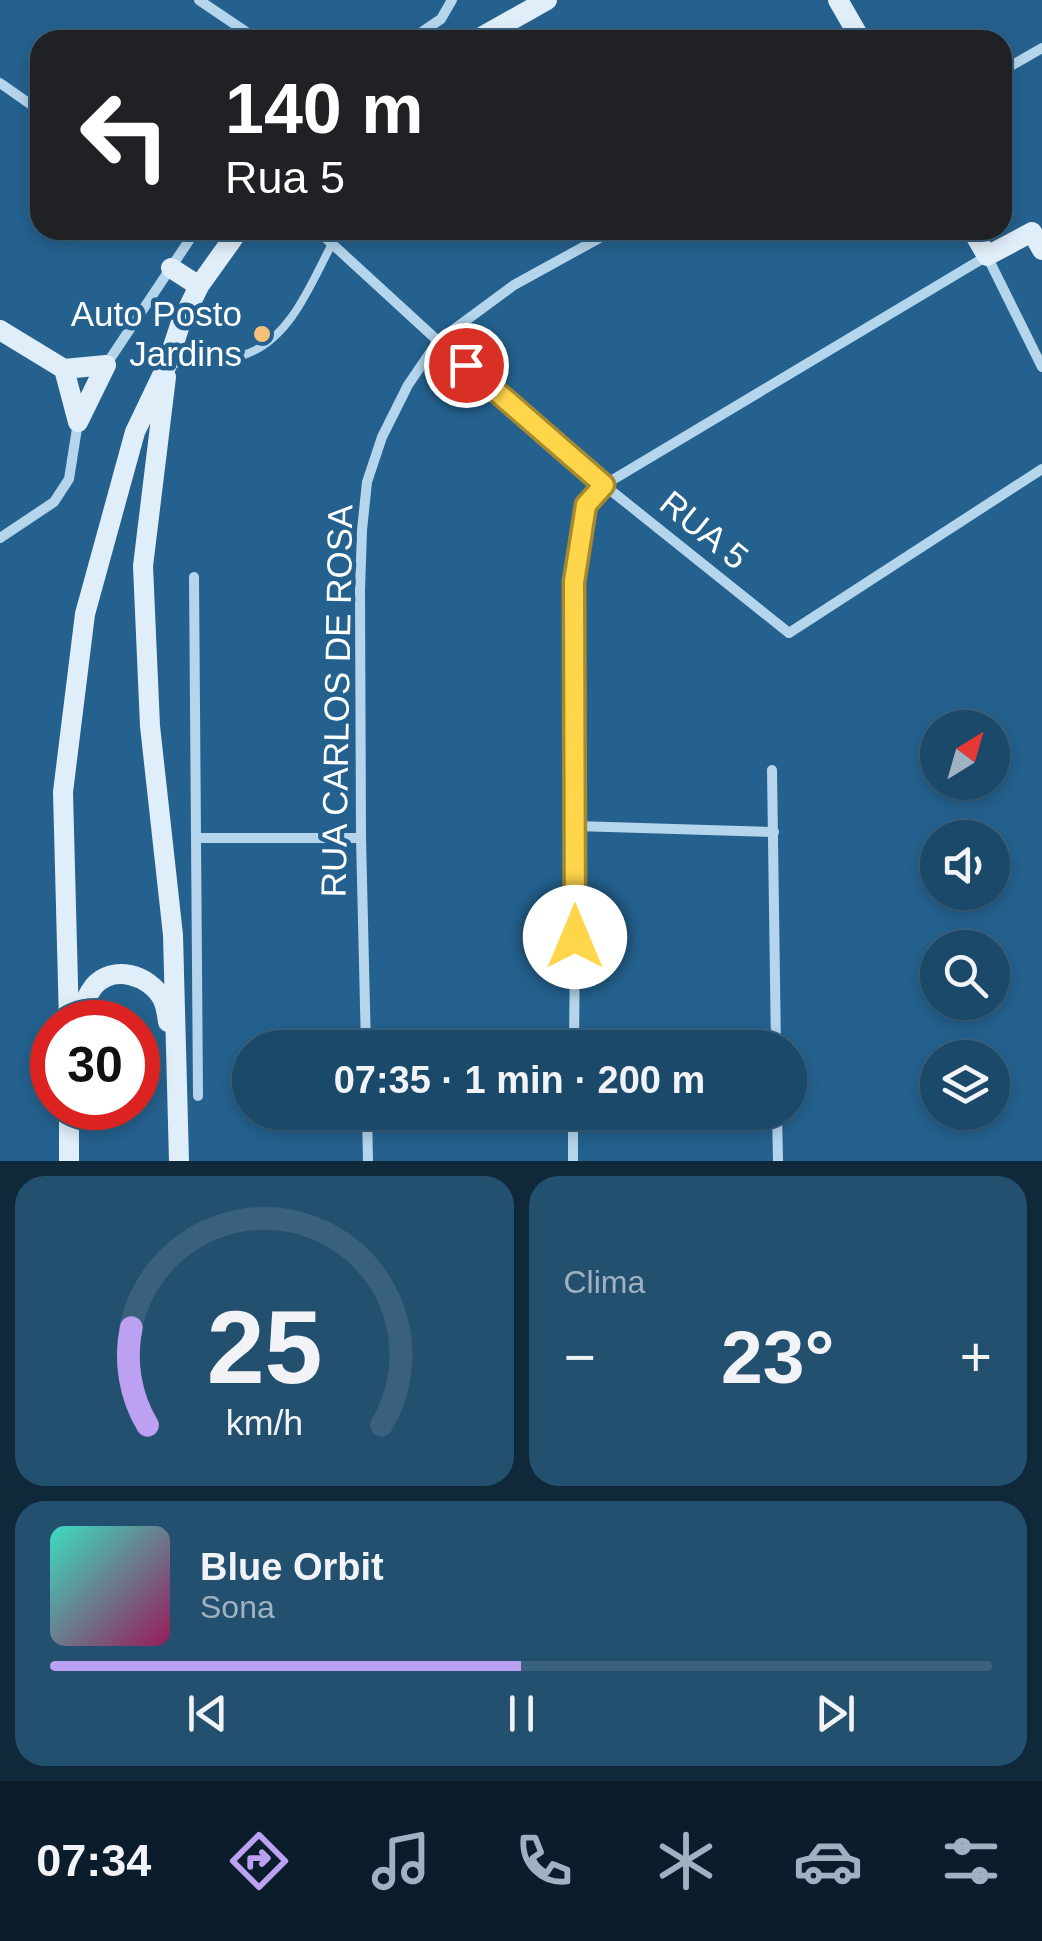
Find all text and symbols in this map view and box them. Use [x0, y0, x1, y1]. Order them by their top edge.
icon: left [60, 70, 190, 200]
text: 140 m [225, 70, 423, 148]
text: Rua 5 [225, 152, 345, 203]
place label: Auto Posto Jardins [71, 294, 242, 373]
marker: Auto Posto Jardins [251, 323, 273, 345]
pin [424, 323, 509, 408]
icon: arrive [439, 338, 494, 393]
street label: RUA 5 [653, 483, 756, 577]
street label: RUA CARLOS DE ROSA [314, 504, 359, 898]
north arrow [920, 710, 1010, 800]
map controls [920, 710, 1010, 1130]
button: sound [920, 820, 1010, 910]
position arrow [523, 885, 627, 989]
button: search [920, 930, 1010, 1020]
speed limit sign: 30 [30, 1000, 160, 1130]
button: layers [920, 1040, 1010, 1130]
text: 07:35 · 1 min · 200 m [334, 1059, 705, 1101]
text: Clima [564, 1264, 645, 1300]
text: 25 [206, 1289, 322, 1405]
text: 23° [721, 1315, 834, 1399]
text: − [564, 1326, 596, 1388]
text: + [960, 1326, 992, 1388]
text: km/h [226, 1403, 303, 1443]
text: Blue Orbit [200, 1546, 384, 1588]
text: Sona [200, 1589, 275, 1625]
icon: previous [180, 1686, 235, 1741]
icon: pause [494, 1686, 549, 1741]
icon: next [808, 1686, 863, 1741]
icon: directions [224, 1826, 294, 1896]
icon: music [366, 1826, 436, 1896]
icon: phone [509, 1826, 579, 1896]
icon: climate [651, 1826, 721, 1896]
icon: car [793, 1826, 863, 1896]
icon: filters [936, 1826, 1006, 1896]
text: 07:34 [36, 1835, 151, 1886]

